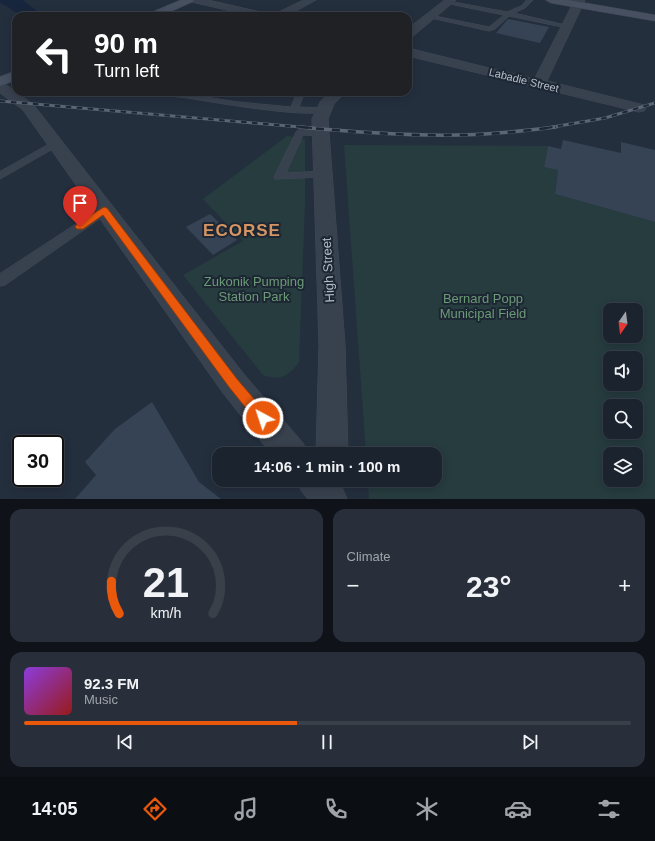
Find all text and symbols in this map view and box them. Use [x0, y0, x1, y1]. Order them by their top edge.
icon: left [28, 28, 80, 80]
text: 90 m [94, 28, 158, 59]
text: Turn left [94, 61, 159, 81]
street label: Labadie Street [488, 66, 560, 94]
pin [63, 186, 97, 227]
icon: arrive [69, 192, 91, 214]
district label: ECORSE [203, 221, 281, 240]
street label: High Street [319, 237, 337, 303]
park label: Zukonik Pumping Station Park [204, 274, 304, 304]
park label: Bernard Popp Municipal Field [440, 291, 526, 321]
north arrow [603, 303, 643, 343]
map controls [603, 303, 643, 487]
button: sound [603, 351, 643, 391]
position arrow [242, 397, 284, 439]
button: search [603, 399, 643, 439]
speed limit sign: 30 [12, 435, 64, 487]
button: layers [603, 447, 643, 487]
text: 14:06 · 1 min · 100 m [254, 458, 400, 475]
text: Climate [347, 549, 391, 564]
text: 21 [143, 558, 189, 605]
text: 23° [466, 570, 511, 603]
text: − [347, 573, 359, 598]
text: + [618, 573, 631, 598]
text: km/h [151, 604, 182, 620]
text: 92.3 FM [84, 675, 139, 692]
text: Music [84, 692, 118, 707]
icon: previous [114, 731, 136, 753]
icon: pause [316, 731, 338, 753]
icon: next [519, 731, 541, 753]
icon: directions [141, 795, 169, 823]
icon: music [232, 795, 260, 823]
icon: phone [322, 795, 350, 823]
icon: climate [413, 795, 441, 823]
icon: car [504, 795, 532, 823]
icon: filters [595, 795, 623, 823]
text: 14:05 [31, 799, 78, 819]

